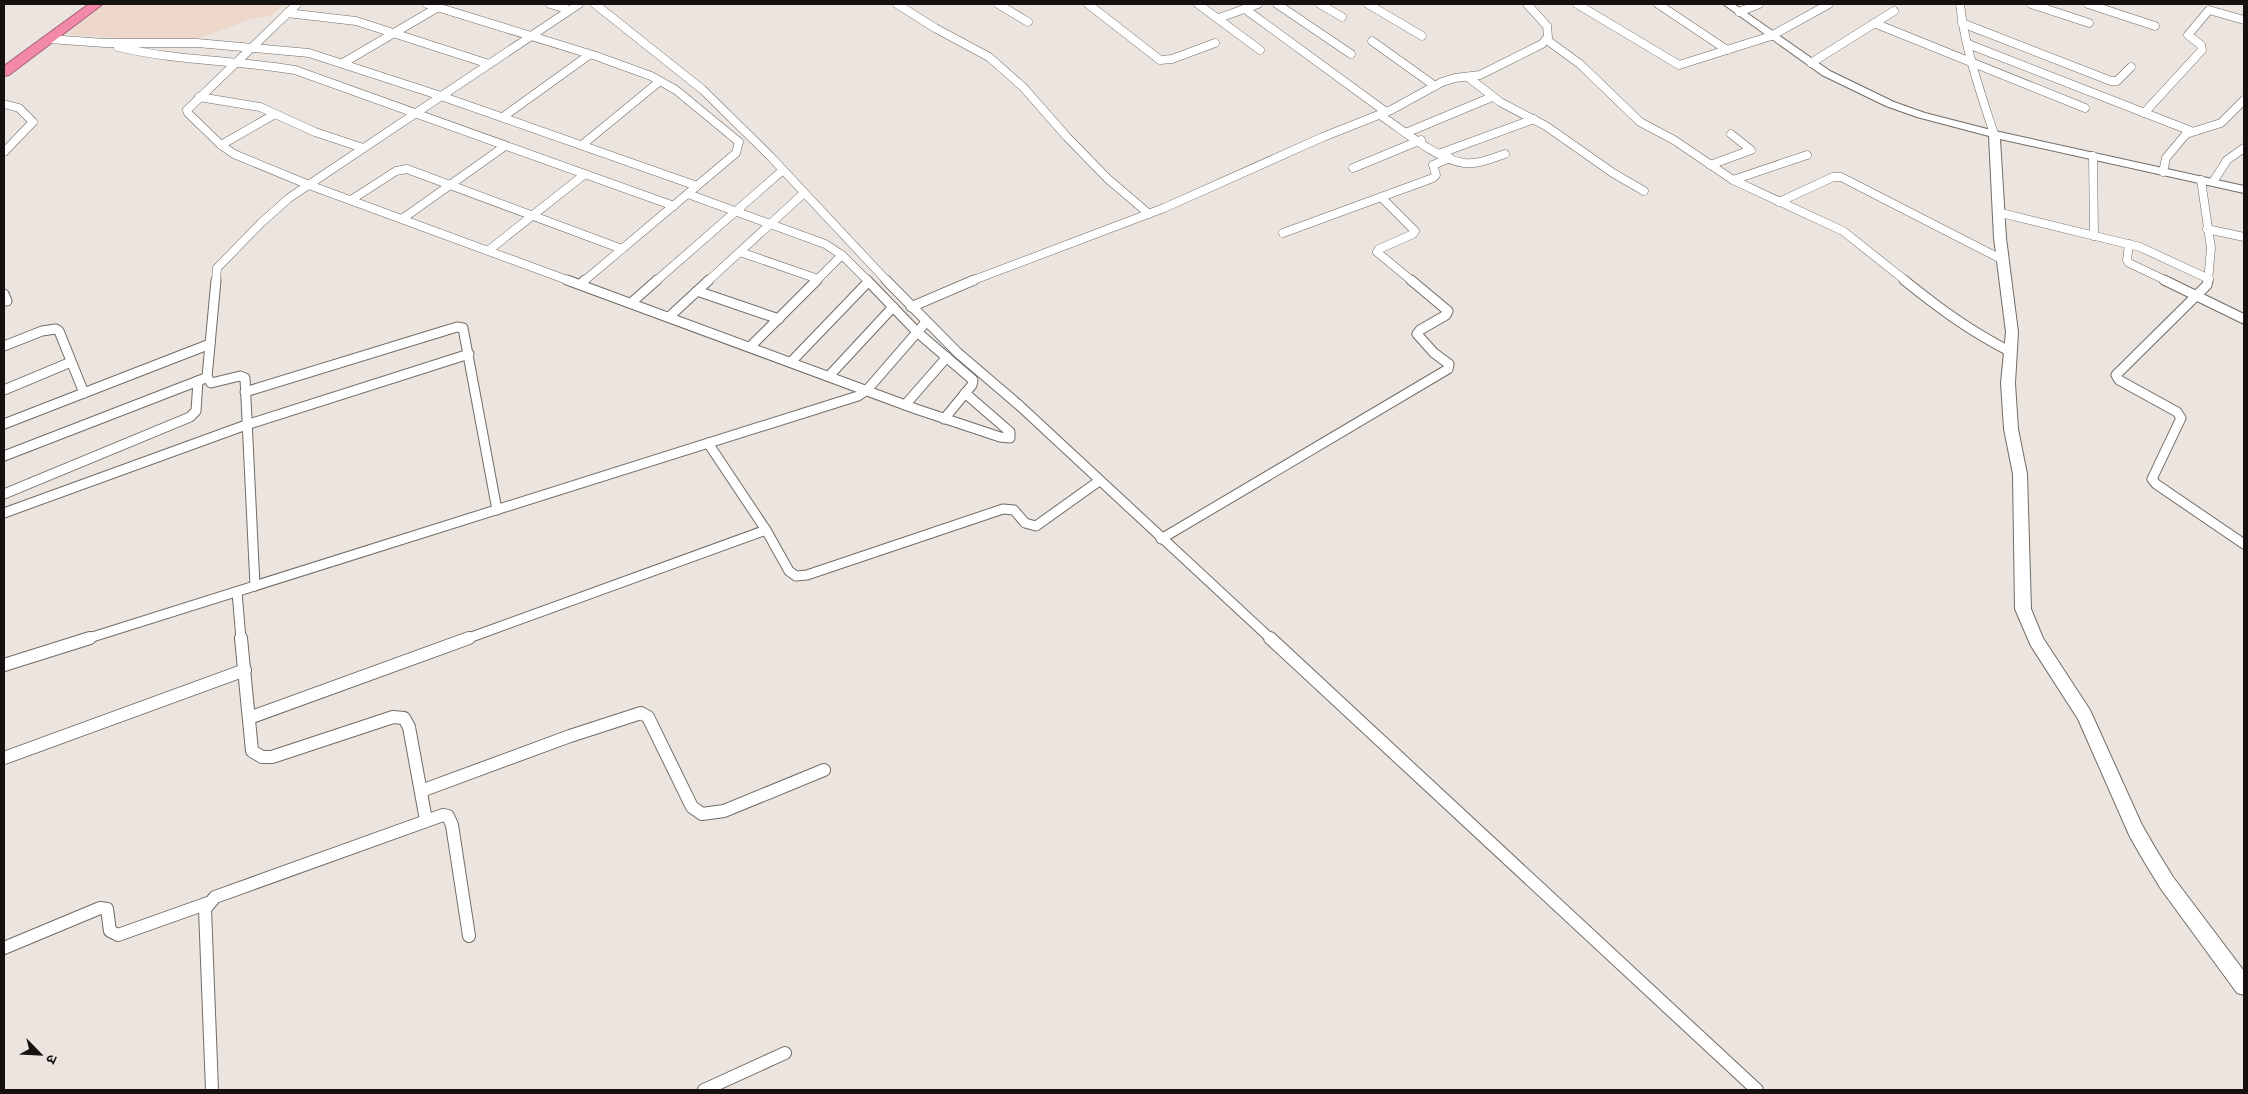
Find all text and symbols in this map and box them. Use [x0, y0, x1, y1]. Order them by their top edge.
north arrow [15, 1029, 65, 1079]
text: उ [43, 1052, 62, 1067]

